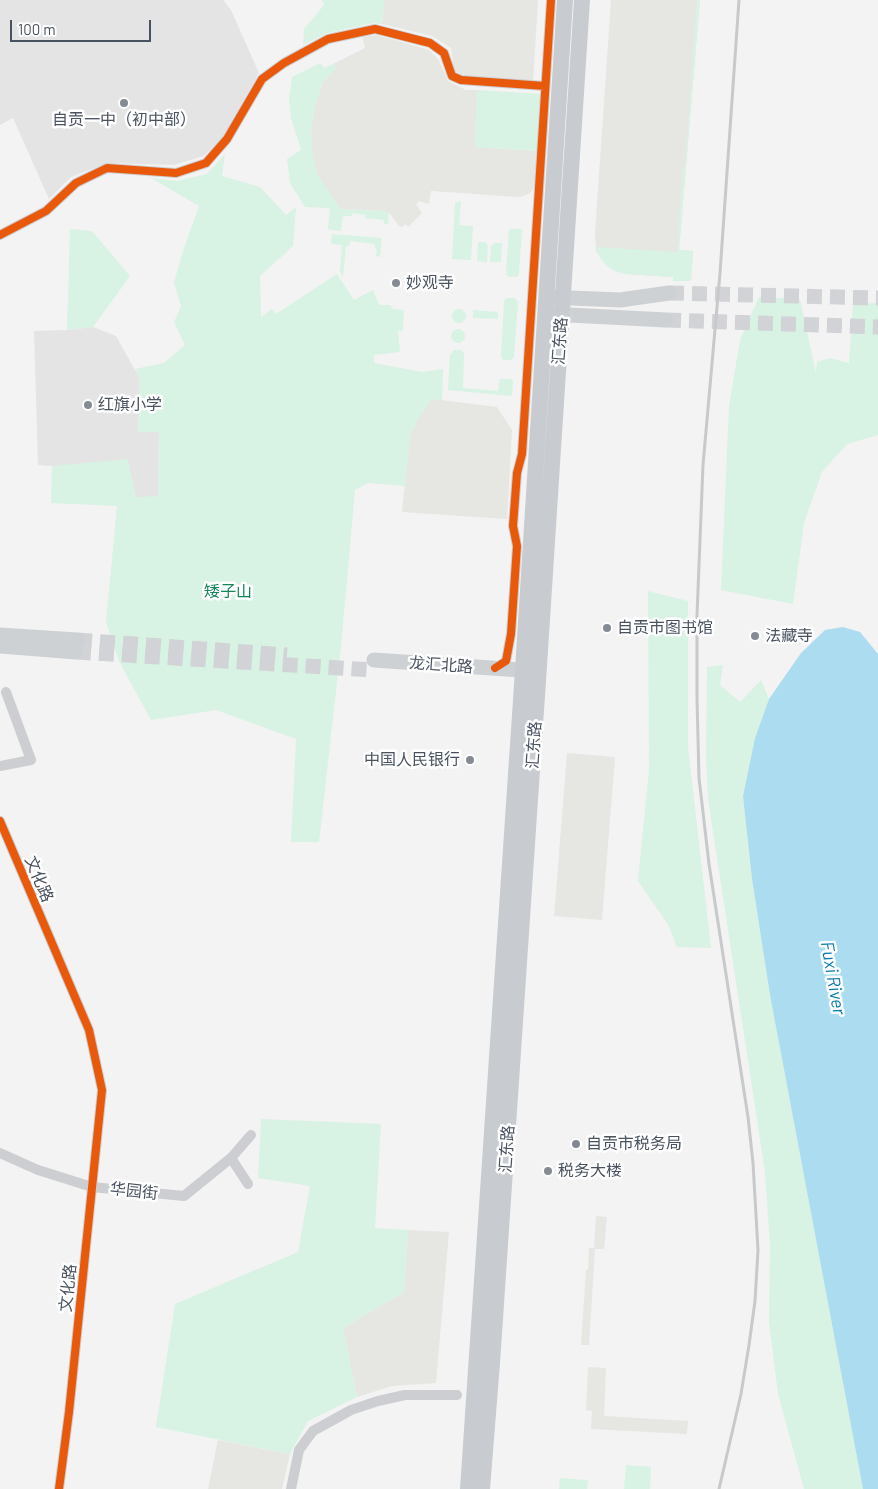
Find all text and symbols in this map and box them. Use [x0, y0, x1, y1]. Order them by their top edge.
scale bar [12, 10, 154, 42]
text: 100 m [18, 20, 56, 38]
marker: 自贡一中（初中部） [118, 97, 130, 109]
place label: 自贡一中（初中部） [52, 110, 196, 130]
place label: 妙观寺 [406, 273, 454, 293]
marker: 妙观寺 [390, 277, 402, 289]
street label: 汇东路 [549, 316, 571, 366]
place label: 红旗小学 [98, 395, 162, 415]
marker: 红旗小学 [82, 399, 94, 411]
park label: 矮子山 [204, 582, 252, 602]
place label: 自贡市图书馆 [617, 618, 713, 638]
marker: 自贡市图书馆 [601, 622, 613, 634]
place label: 法藏寺 [765, 626, 813, 646]
marker: 法藏寺 [749, 630, 761, 642]
street label: 龙汇北路 [408, 653, 474, 677]
street label: 汇东路 [523, 720, 545, 770]
place label: 中国人民银行 [364, 750, 460, 770]
marker: 中国人民银行 [464, 754, 476, 766]
street label: 文化路 [21, 853, 57, 905]
water label: Fuxi River [816, 940, 850, 1016]
street label: 汇东路 [496, 1124, 518, 1174]
place label: 自贡市税务局 [586, 1134, 682, 1154]
marker: 自贡市税务局 [570, 1138, 582, 1150]
place label: 税务大楼 [558, 1161, 622, 1181]
marker: 税务大楼 [542, 1165, 554, 1177]
street label: 华园街 [109, 1179, 159, 1203]
street label: 文化路 [56, 1263, 80, 1313]

